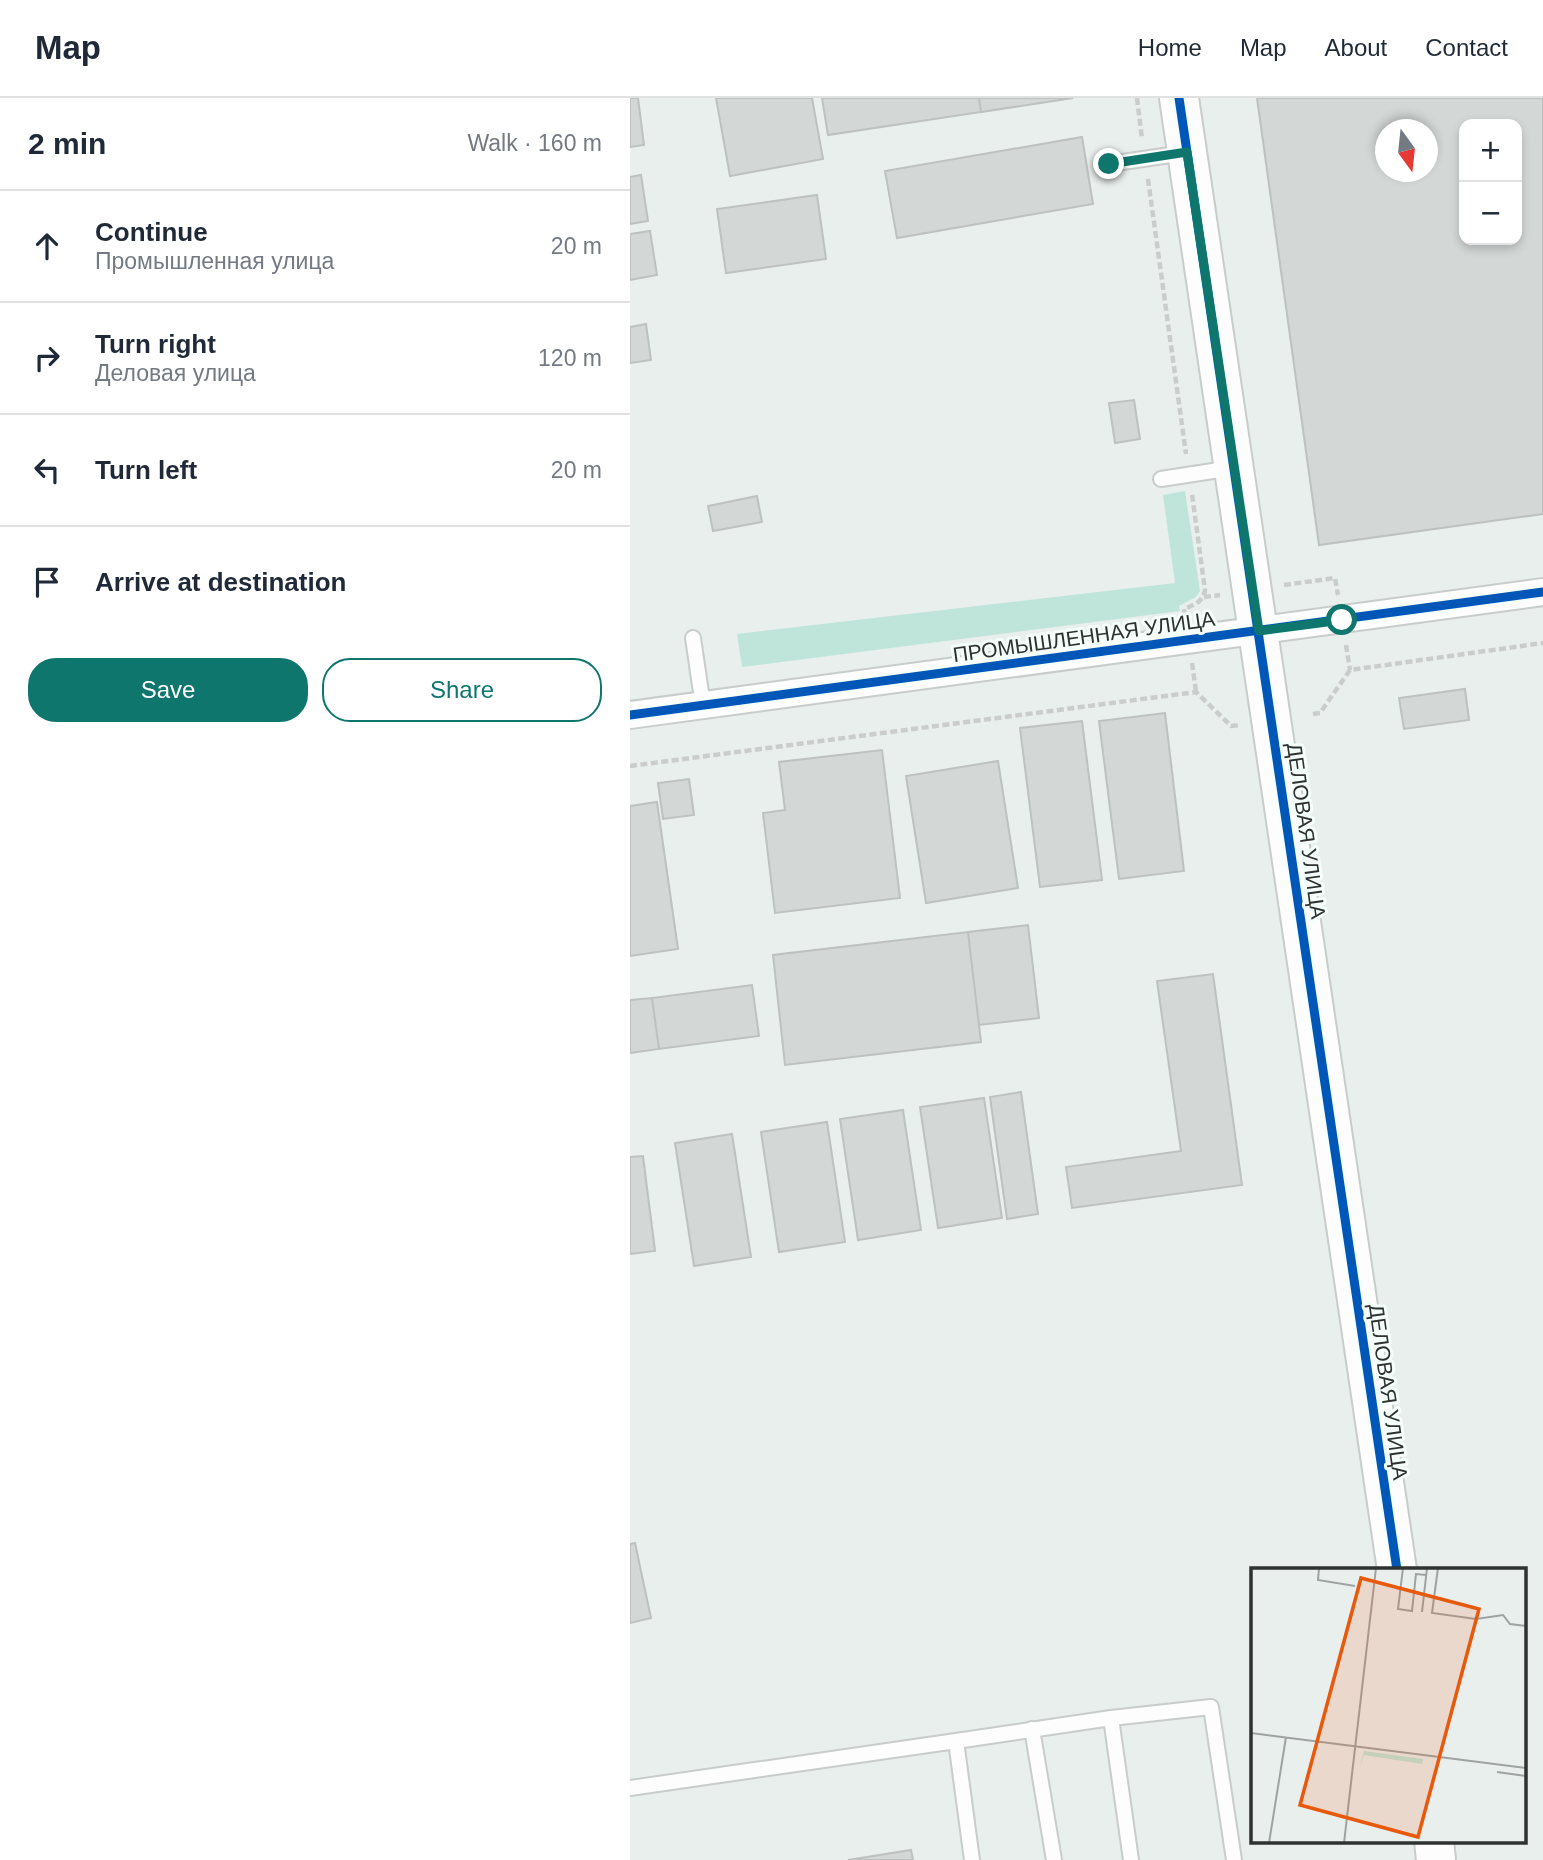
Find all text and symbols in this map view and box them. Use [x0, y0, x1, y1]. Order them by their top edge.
text: Map [35, 29, 101, 66]
text: Home [1138, 34, 1202, 61]
text: Map [1240, 34, 1287, 61]
text: About [1325, 34, 1387, 61]
text: Contact [1425, 34, 1508, 61]
north arrow [1375, 119, 1438, 182]
map controls [1459, 119, 1522, 245]
button: + [1459, 119, 1522, 182]
text: 2 min [28, 127, 106, 160]
text: Walk · 160 m [467, 130, 602, 156]
route end [1093, 148, 1124, 179]
button: − [1459, 182, 1522, 245]
text: Continue [95, 217, 208, 247]
icon: ahead [28, 227, 66, 265]
text: 20 m [551, 233, 602, 259]
text: Промышленная улица [95, 248, 334, 274]
text: Turn right [95, 329, 216, 359]
icon: right [28, 339, 66, 377]
text: 120 m [538, 345, 602, 371]
text: Деловая улица [95, 360, 256, 386]
icon: left [28, 451, 66, 489]
text: Turn left [95, 455, 197, 485]
text: 20 m [551, 457, 602, 483]
icon: arrive [28, 563, 66, 601]
text: Arrive at destination [95, 567, 346, 597]
route start [1326, 604, 1357, 635]
street label: ПРОМЫШЛЕННАЯ УЛИЦА [951, 607, 1216, 666]
button: Save [28, 658, 308, 722]
button: Share [322, 658, 602, 722]
street label: ДЕЛОВАЯ УЛИЦА [1283, 741, 1330, 921]
street label: ДЕЛОВАЯ УЛИЦА [1365, 1302, 1412, 1482]
inset map [1251, 1568, 1525, 1842]

